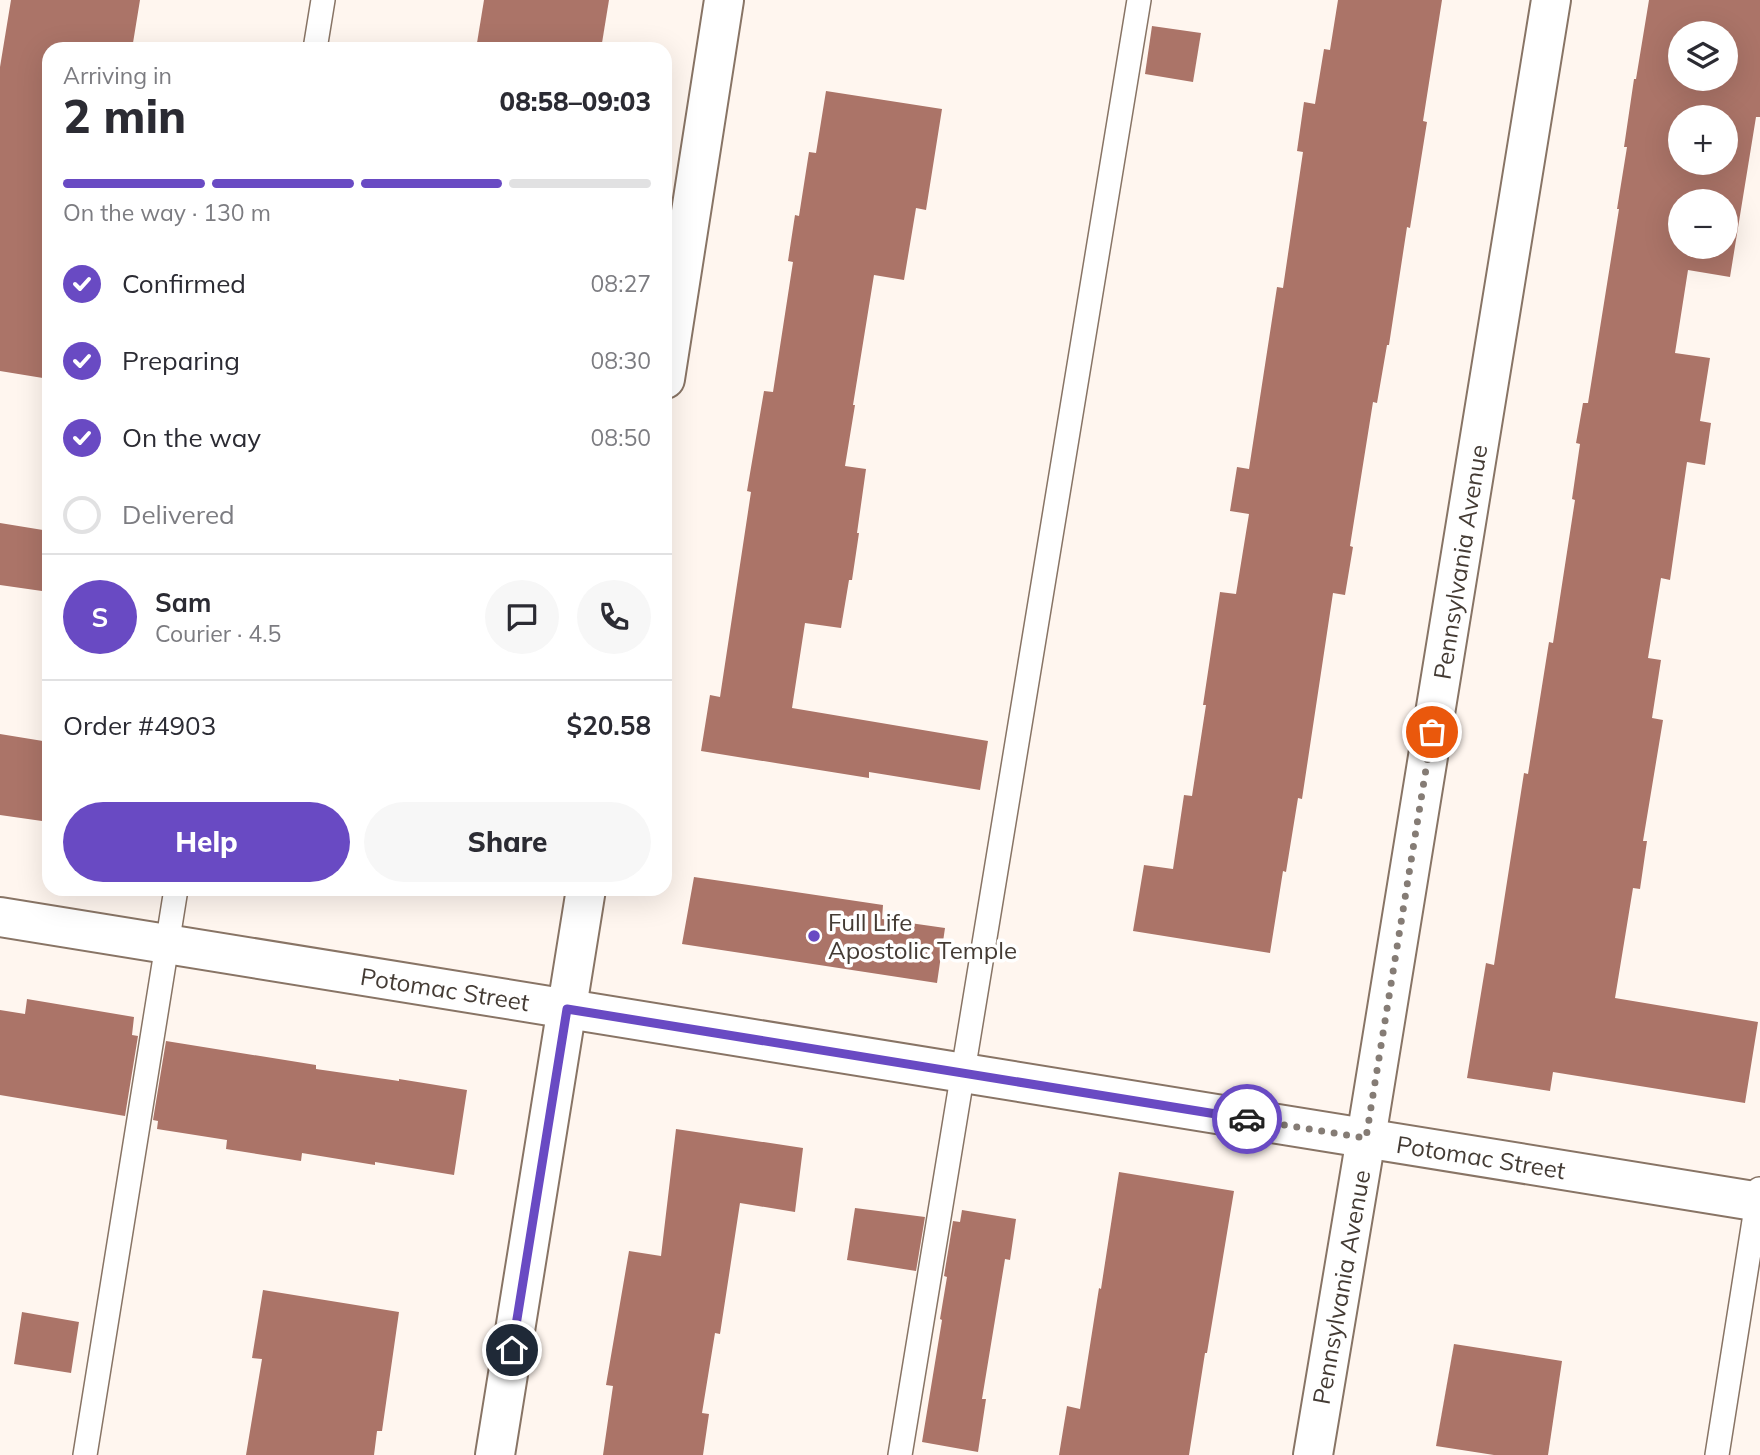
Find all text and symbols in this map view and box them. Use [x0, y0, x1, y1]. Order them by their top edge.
map controls [1668, 21, 1738, 259]
button: layers [1668, 21, 1738, 91]
text: Arriving in [63, 61, 172, 90]
text: 08:58–09:03 [500, 85, 651, 118]
text: 2 min [63, 87, 186, 145]
button: + [1668, 105, 1738, 175]
button: − [1668, 189, 1738, 259]
text: On the way · 130 m [63, 198, 271, 227]
icon: check [63, 265, 101, 303]
text: Confirmed [122, 267, 246, 300]
text: 08:27 [591, 269, 651, 298]
icon: check [63, 342, 101, 380]
text: Preparing [122, 344, 240, 377]
text: 08:30 [591, 346, 651, 375]
icon: check [63, 419, 101, 457]
text: On the way [122, 421, 261, 454]
text: 08:50 [591, 423, 651, 452]
street label: Pennsylvania Avenue [1427, 442, 1493, 682]
text: Delivered [122, 498, 235, 531]
button: chat [485, 580, 559, 654]
button: phone [577, 580, 651, 654]
text: Sam [155, 586, 211, 619]
text: S [92, 601, 108, 634]
text: Courier · 4.5 [155, 619, 281, 648]
pin [1402, 702, 1462, 762]
text: Order #4903 [63, 709, 216, 742]
text: $20.58 [567, 709, 651, 742]
icon: bag [1413, 713, 1451, 751]
button: Help [63, 802, 350, 882]
button: Share [364, 802, 651, 882]
place label: Full Life Apostolic Temple [828, 907, 1017, 965]
marker: Full Life Apostolic Temple [806, 928, 822, 944]
street label: Potomac Street [358, 961, 532, 1017]
courier [1212, 1084, 1282, 1154]
icon: car [1228, 1100, 1266, 1138]
street label: Potomac Street [1394, 1129, 1568, 1185]
street label: Pennsylvania Avenue [1306, 1168, 1376, 1406]
pin [482, 1320, 542, 1380]
icon: home [493, 1331, 531, 1369]

